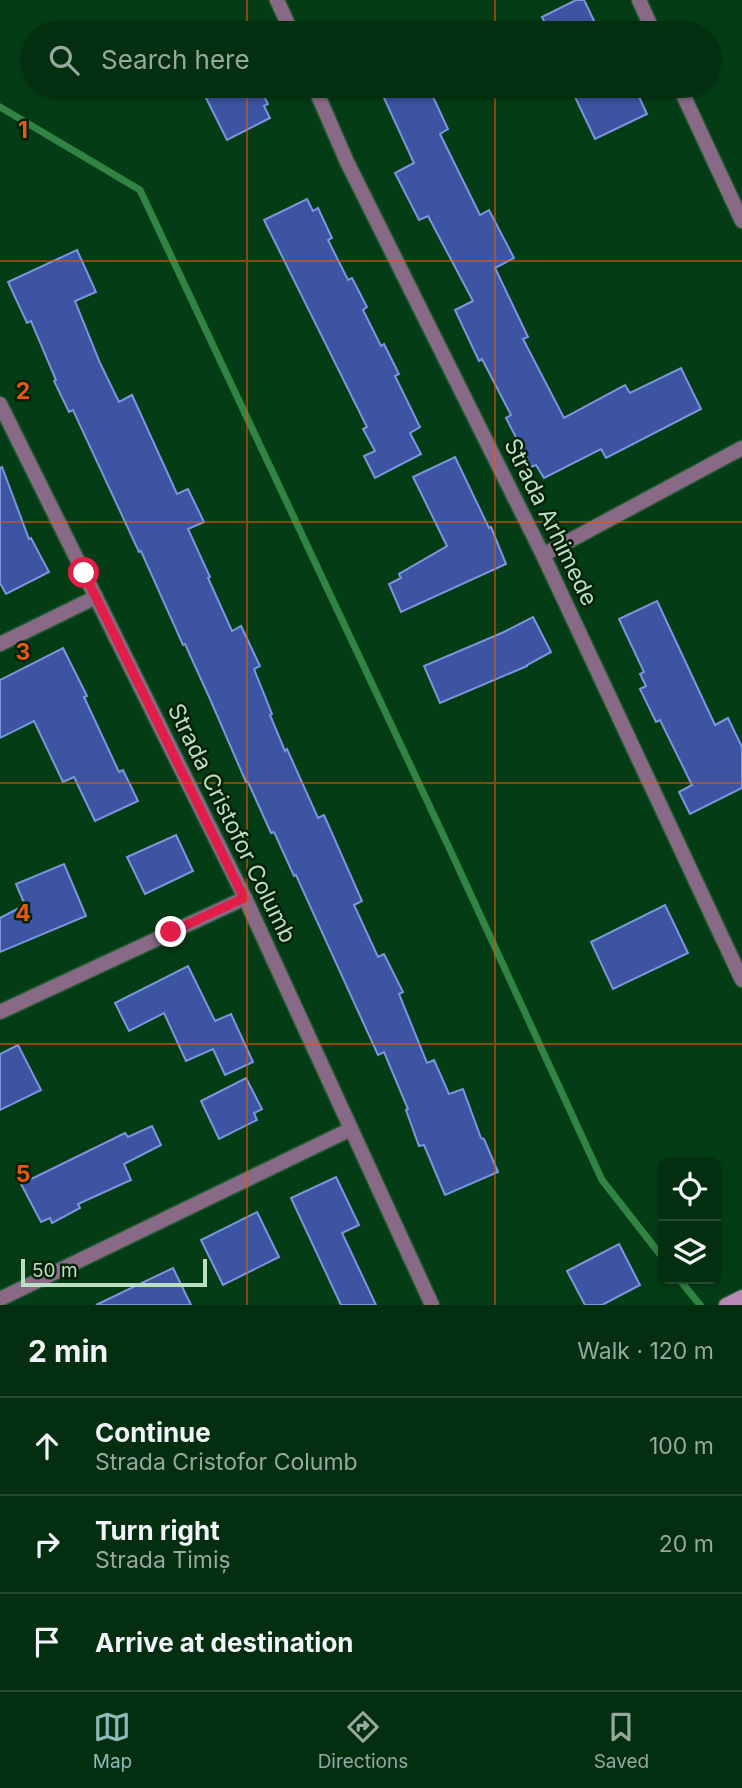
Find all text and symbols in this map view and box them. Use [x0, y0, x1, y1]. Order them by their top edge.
search box [21, 21, 721, 98]
icon: search [45, 41, 83, 79]
text: Search here [101, 44, 250, 75]
text: 1 [18, 116, 28, 144]
text: 2 [16, 377, 30, 405]
street label: Strada Arhimede [498, 434, 604, 610]
route start [68, 557, 99, 588]
text: 3 [16, 638, 30, 666]
street label: Strada Cristofor Columb [162, 699, 302, 947]
text: 4 [15, 899, 31, 927]
route end [155, 916, 186, 947]
map controls [658, 1158, 721, 1284]
button: locate [658, 1158, 721, 1221]
text: 5 [16, 1160, 30, 1188]
button: layers [658, 1221, 721, 1284]
scale bar [21, 1256, 206, 1288]
text: 50 m [32, 1259, 78, 1282]
text: 2 min [28, 1333, 108, 1369]
text: Walk · 120 m [577, 1337, 714, 1365]
text: Continue [95, 1417, 211, 1448]
icon: ahead [28, 1427, 66, 1465]
text: 100 m [649, 1432, 714, 1460]
text: Strada Cristofor Columb [95, 1448, 358, 1476]
text: Turn right [95, 1515, 220, 1546]
icon: right [28, 1525, 66, 1563]
text: 20 m [659, 1530, 714, 1558]
text: Strada Timiș [95, 1546, 231, 1574]
icon: arrive [28, 1623, 66, 1661]
text: Arrive at destination [95, 1627, 354, 1658]
tab: Map [93, 1708, 132, 1773]
tab: Directions [318, 1708, 408, 1773]
tab: Saved [594, 1708, 649, 1773]

